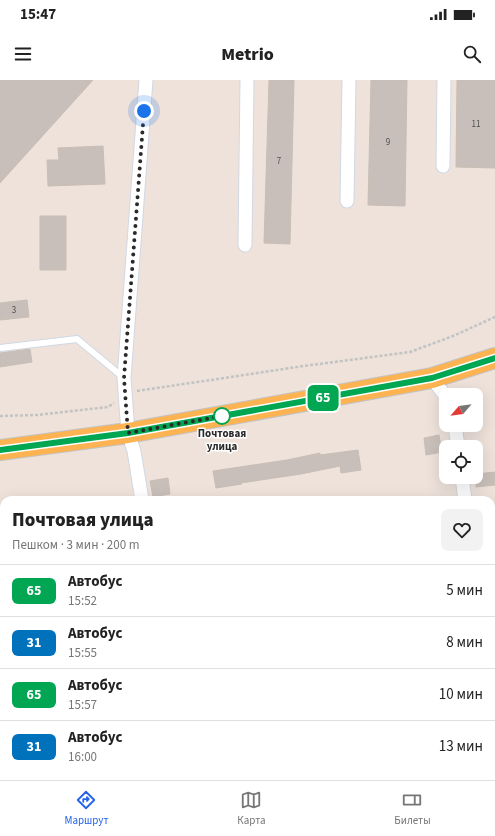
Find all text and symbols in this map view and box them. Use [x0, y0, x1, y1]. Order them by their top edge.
text: 15:47 [20, 4, 56, 25]
text: Metrio [221, 42, 274, 67]
icon: menu [12, 43, 34, 65]
icon: search [461, 43, 483, 65]
your location [134, 101, 154, 121]
house number: 11 [472, 118, 480, 131]
house number: 9 [386, 136, 391, 149]
house number: 7 [277, 155, 282, 168]
house number: 3 [12, 304, 17, 317]
line badge: 65 [305, 385, 341, 411]
text: 65 [316, 388, 330, 408]
north arrow [439, 388, 483, 432]
map controls [439, 388, 483, 484]
marker: Почтовая улица [213, 407, 231, 425]
place label: Почтовая улица [198, 426, 246, 454]
button: locate [439, 440, 483, 484]
text: Почтовая улица [12, 507, 154, 534]
button: heart [441, 509, 483, 551]
text: Пешком · 3 мин · 200 m [12, 536, 140, 554]
text: Автобус [68, 571, 122, 592]
text: 5 мин [446, 580, 483, 601]
text: 65 [27, 581, 41, 601]
text: 15:52 [68, 592, 97, 610]
text: Автобус [68, 623, 122, 644]
text: 8 мин [446, 632, 483, 653]
text: 31 [27, 633, 41, 653]
text: 15:55 [68, 644, 97, 662]
text: Автобус [68, 675, 122, 696]
text: 10 мин [439, 684, 483, 705]
text: 65 [27, 685, 41, 705]
text: 15:57 [68, 696, 97, 714]
text: Автобус [68, 727, 122, 748]
text: 13 мин [439, 736, 483, 757]
text: 31 [27, 737, 41, 757]
text: 16:00 [68, 748, 97, 766]
tab: Маршрут [64, 789, 109, 828]
tab: Карта [237, 789, 266, 828]
tab: Билеты [394, 789, 431, 828]

